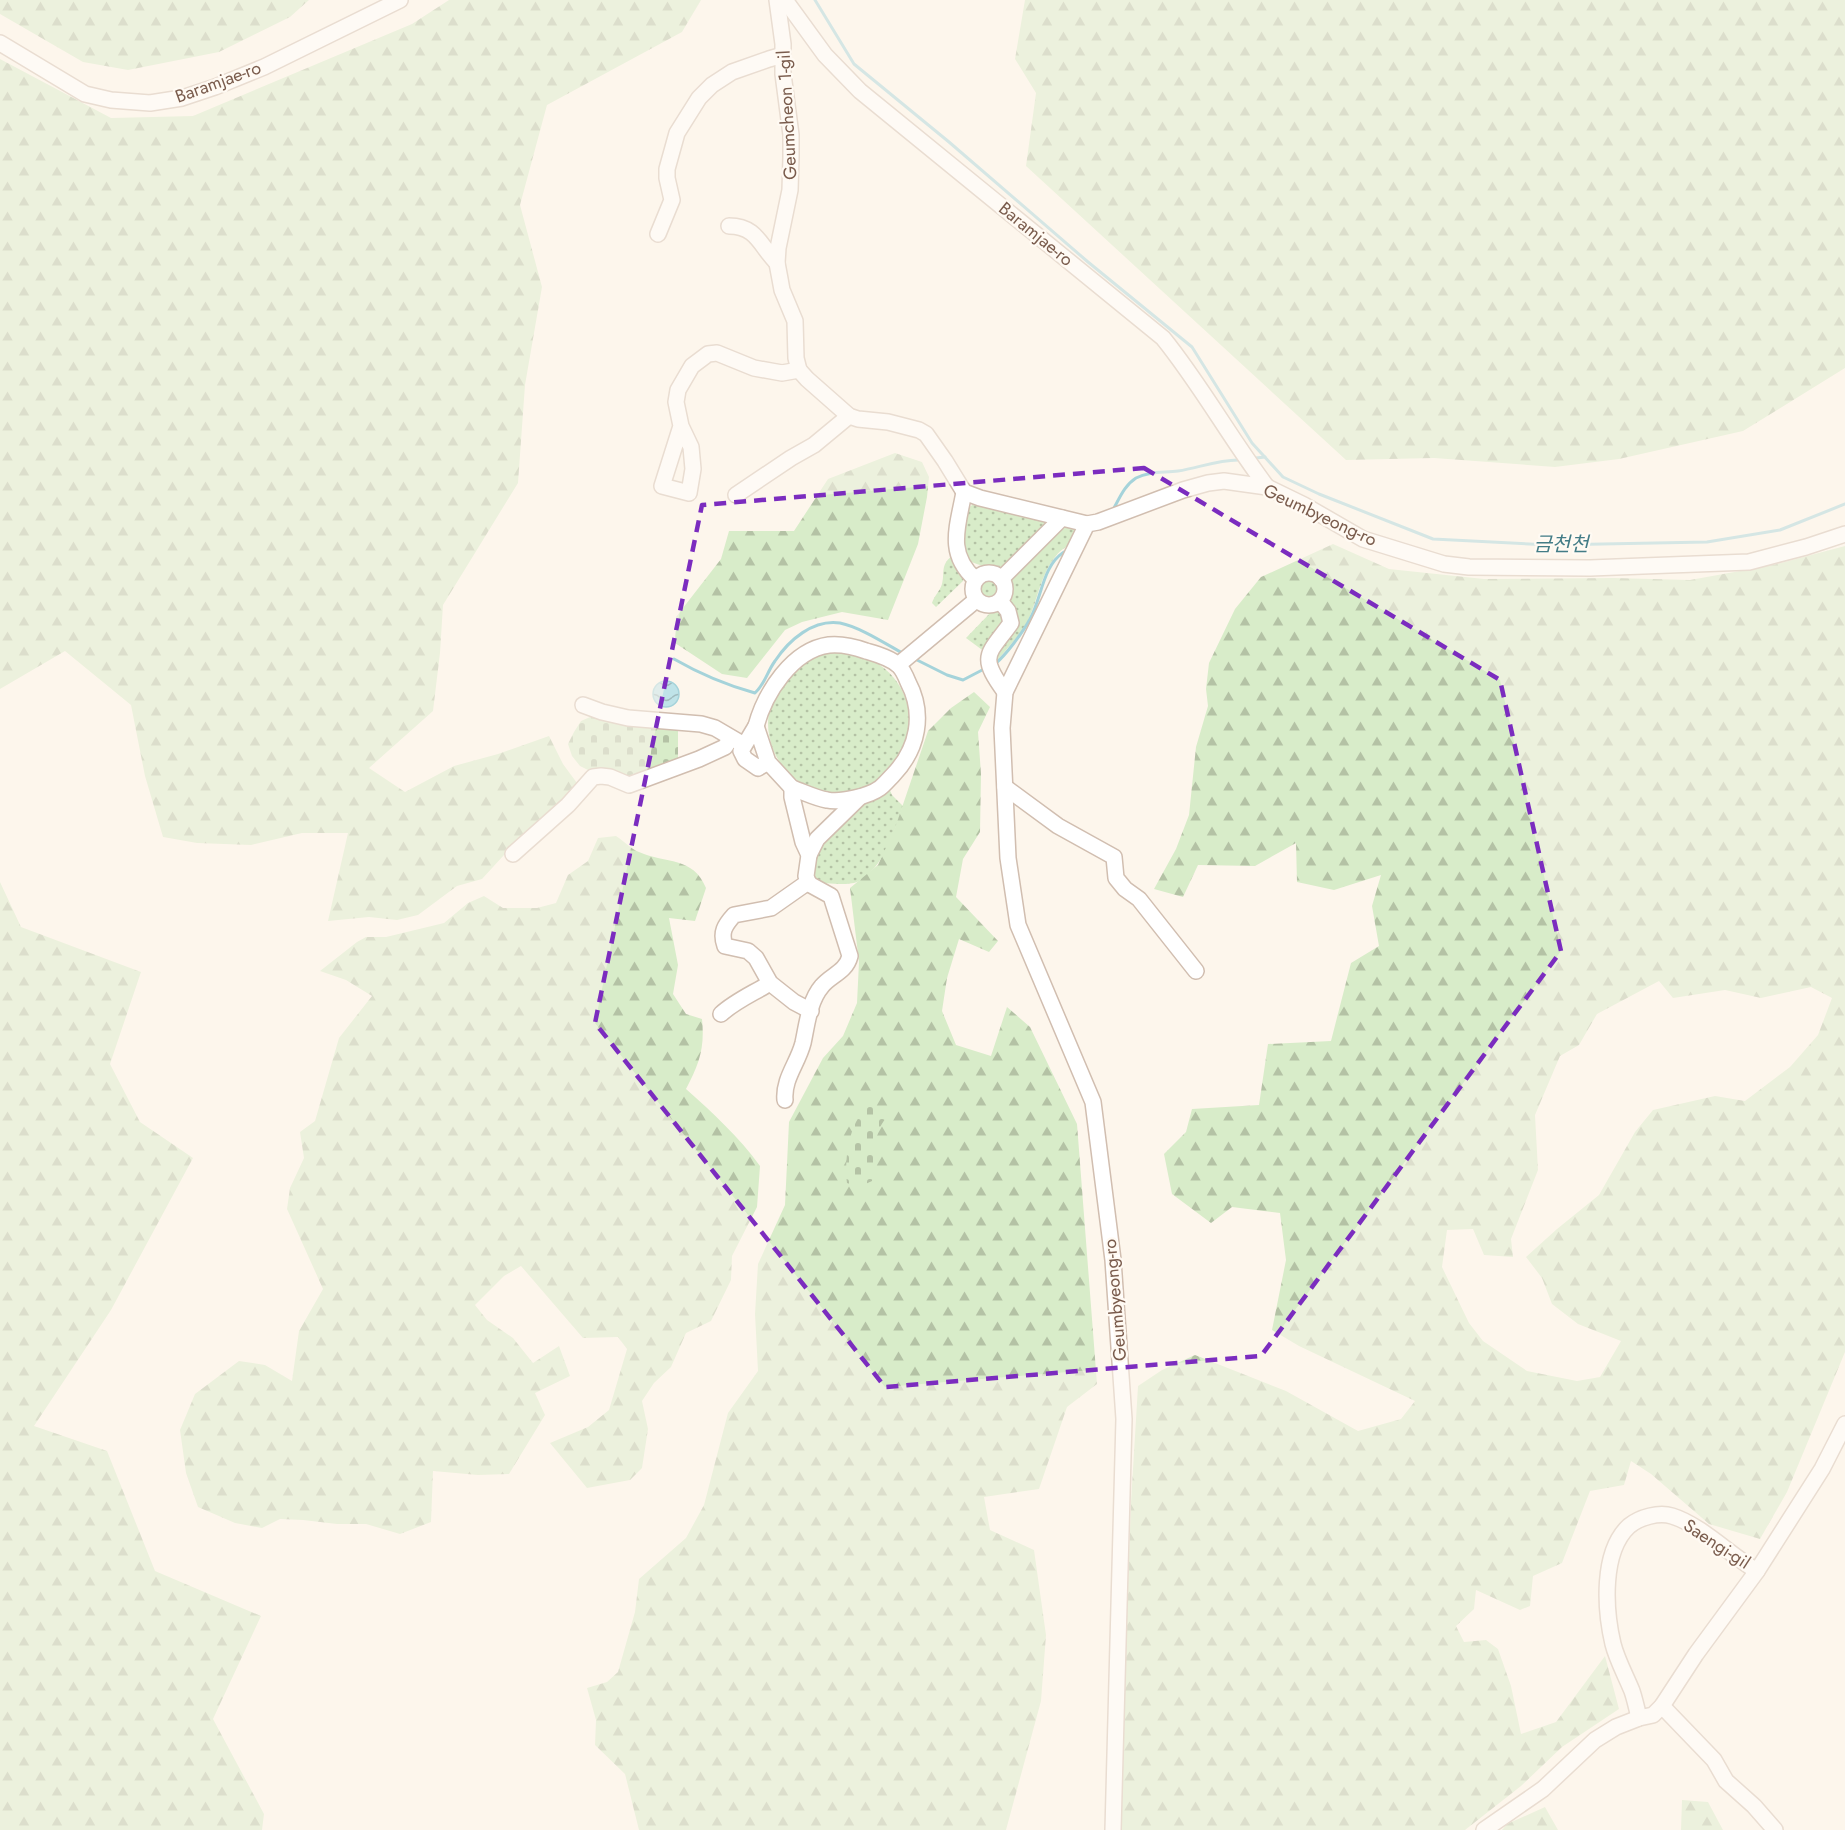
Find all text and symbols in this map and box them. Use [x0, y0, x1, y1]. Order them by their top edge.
street label: Geumcheon 1-gil [771, 50, 803, 180]
street label: Baramjae-ro [171, 54, 265, 110]
street label: Baramjae-ro [993, 196, 1079, 272]
street label: Geumbyeong-ro [1259, 477, 1381, 553]
water label: 금천천 [1533, 530, 1591, 559]
street label: Geumbyeong-ro [1097, 1238, 1133, 1362]
street label: Saengi-gil [1678, 1513, 1756, 1575]

